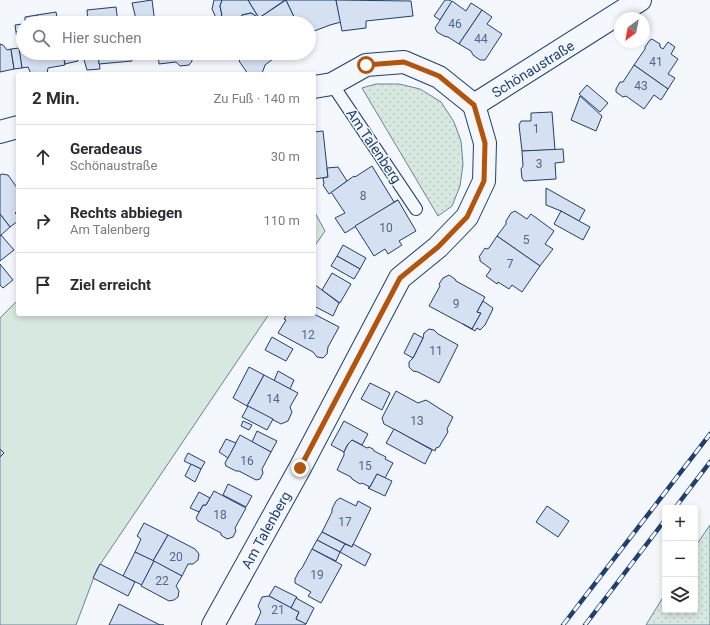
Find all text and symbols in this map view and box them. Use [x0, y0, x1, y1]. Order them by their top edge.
north arrow [614, 12, 650, 48]
search box [16, 16, 316, 60]
house number: 46 [448, 17, 462, 31]
icon: search [30, 27, 52, 49]
text: Hier suchen [62, 29, 141, 47]
house number: 44 [474, 32, 488, 46]
street label: Schönaustraße [489, 37, 577, 101]
house number: 41 [649, 55, 663, 69]
route start [357, 56, 375, 74]
house number: 43 [634, 79, 648, 93]
text: 2 Min. [32, 88, 80, 108]
text: Zu Fuß · 140 m [214, 91, 300, 106]
street label: Am Talenberg [343, 106, 405, 186]
house number: 1 [533, 122, 539, 136]
text: Geradeaus [70, 140, 142, 158]
icon: ahead [32, 146, 54, 168]
text: 30 m [271, 149, 300, 164]
house number: 3 [536, 157, 542, 171]
text: Schönaustraße [70, 158, 157, 173]
house number: 8 [360, 189, 367, 203]
text: Rechts abbiegen [70, 204, 183, 222]
icon: right [32, 210, 54, 232]
text: 110 m [263, 213, 300, 228]
house number: 10 [379, 221, 393, 235]
text: Am Talenberg [70, 222, 150, 237]
house number: 5 [523, 233, 530, 247]
house number: 7 [507, 257, 514, 271]
icon: arrive [32, 274, 54, 296]
text: Ziel erreicht [70, 276, 151, 294]
house number: 9 [453, 297, 459, 311]
house number: 12 [301, 328, 315, 342]
house number: 11 [429, 344, 443, 358]
house number: 14 [266, 392, 280, 406]
house number: 13 [410, 414, 424, 428]
house number: 16 [240, 454, 254, 468]
route end [291, 459, 309, 477]
house number: 15 [358, 459, 372, 473]
street label: Am Talenberg [238, 488, 294, 572]
map controls [662, 505, 698, 613]
button: + [662, 505, 698, 541]
house number: 18 [213, 508, 227, 522]
house number: 17 [338, 515, 352, 529]
button: − [662, 541, 698, 577]
house number: 20 [169, 550, 183, 564]
house number: 19 [310, 568, 324, 582]
house number: 22 [155, 574, 169, 588]
button: layers [662, 577, 698, 613]
house number: 21 [271, 603, 285, 617]

